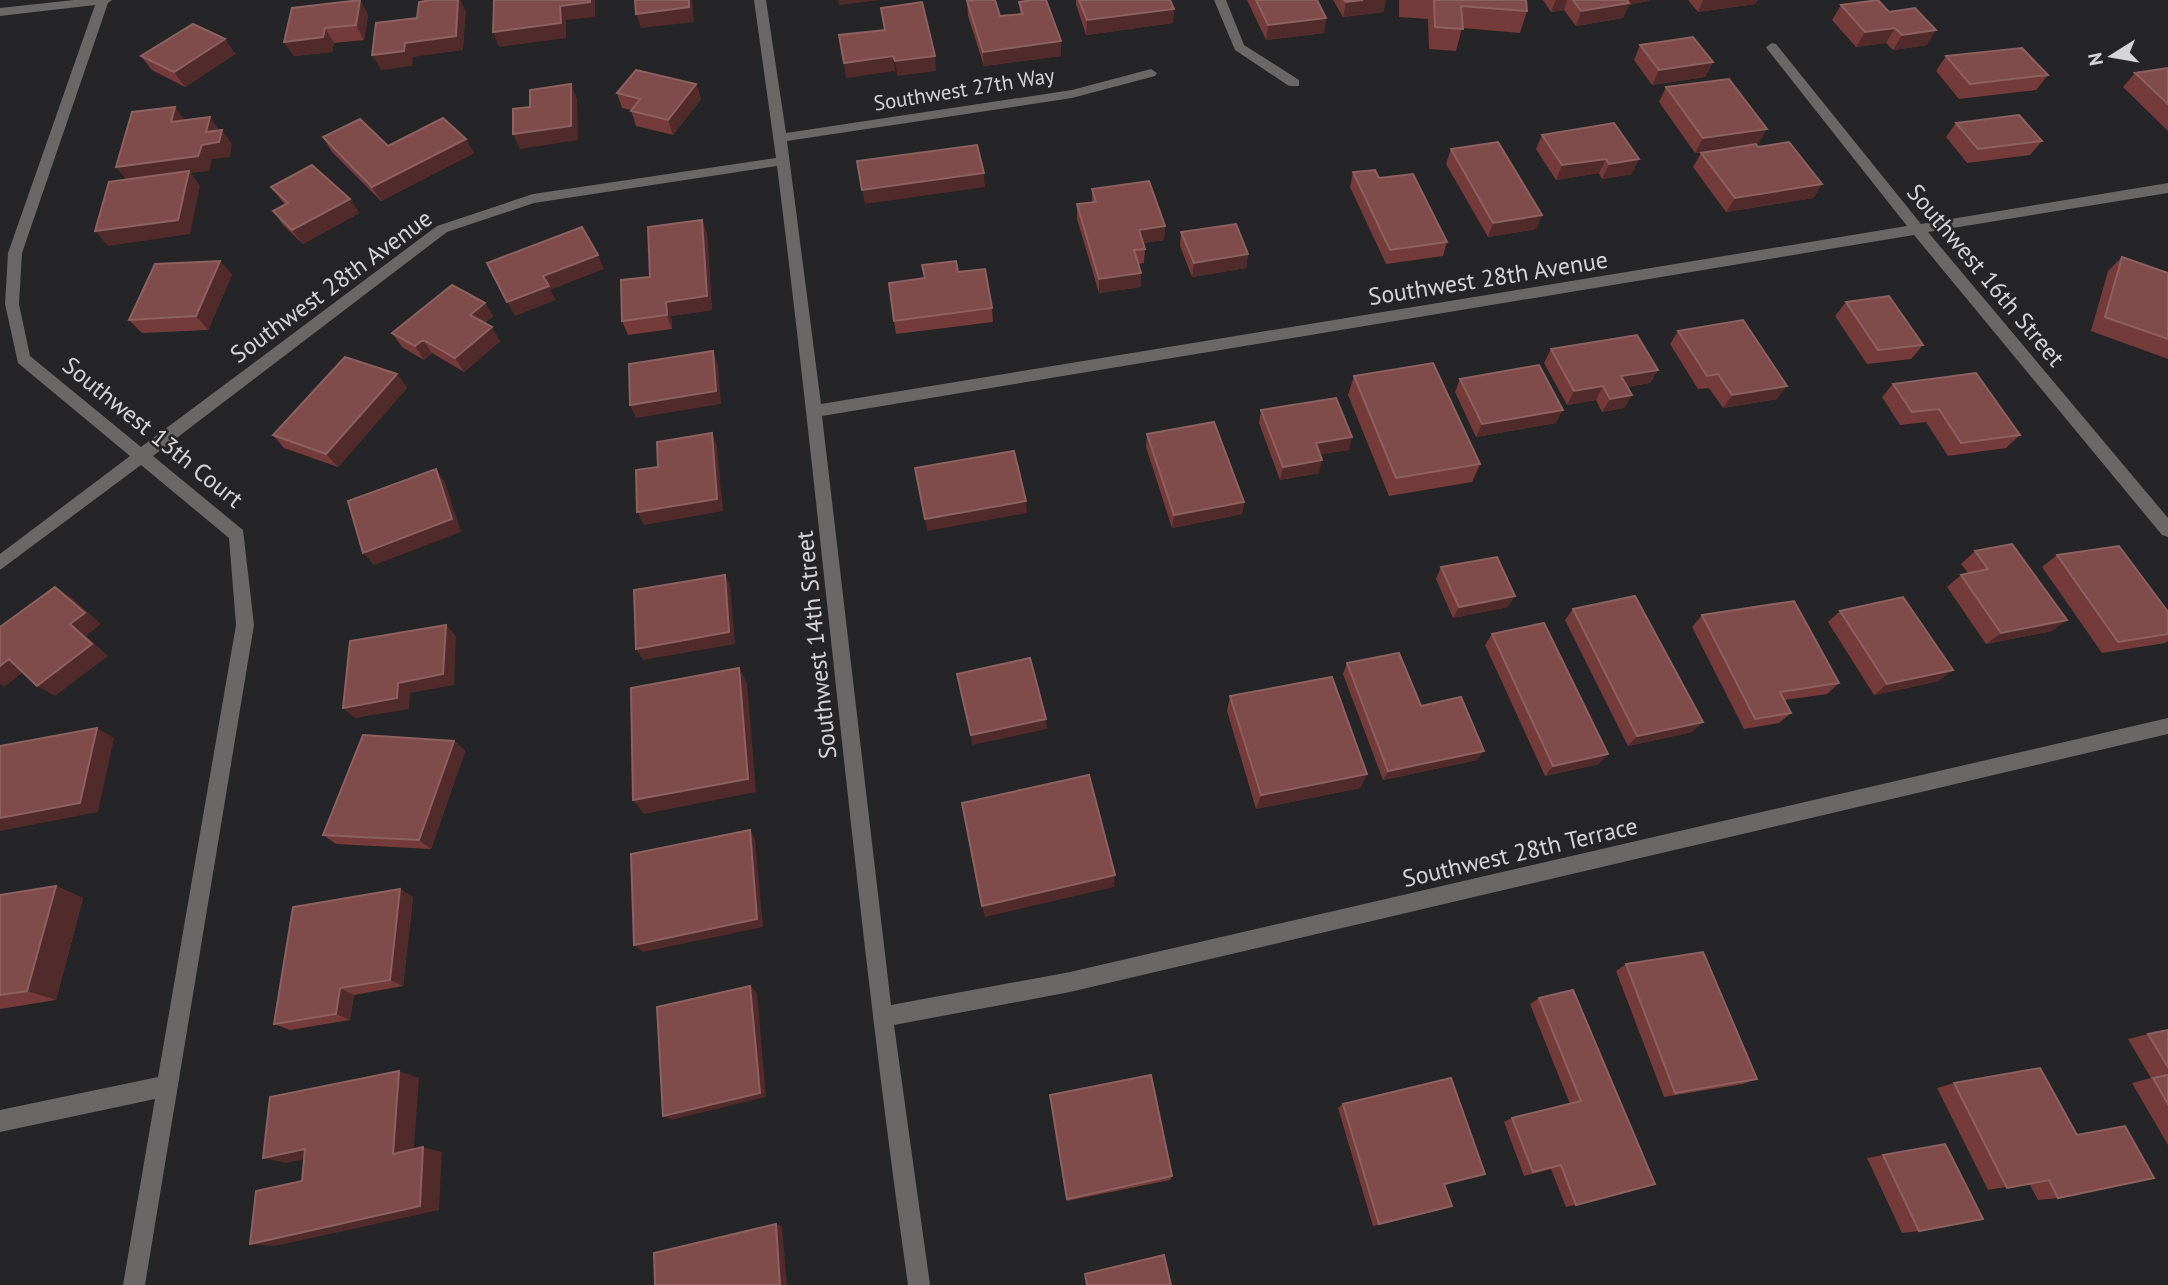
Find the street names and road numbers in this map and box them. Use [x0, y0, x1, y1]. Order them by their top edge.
street label: Southwest 27th Way [872, 61, 1057, 117]
street label: Southwest 16th Street [1900, 177, 2072, 373]
street label: Southwest 28th Avenue [224, 202, 438, 370]
street label: Southwest 28th Avenue [1366, 244, 1610, 312]
street label: Southwest 13th Court [56, 350, 250, 514]
street label: Southwest 14th Street [789, 529, 843, 761]
street label: Southwest 28th Terrace [1399, 810, 1641, 894]

